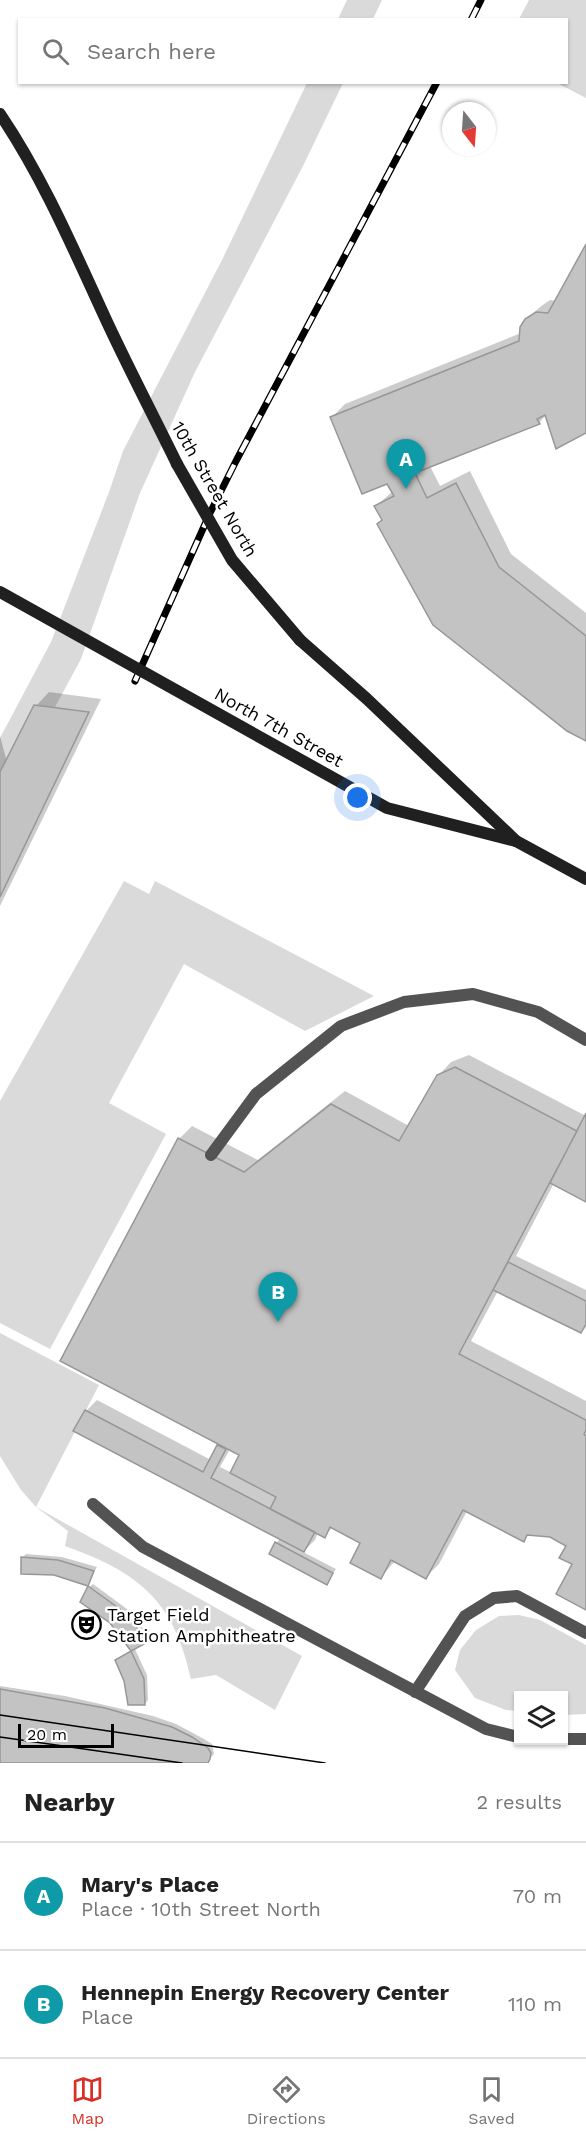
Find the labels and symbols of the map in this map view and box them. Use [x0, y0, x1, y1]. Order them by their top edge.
north arrow [442, 102, 496, 156]
street label: 10th Street North [168, 418, 262, 560]
pin: A [386, 440, 426, 489]
street label: North 7th Street [211, 683, 347, 771]
your location [343, 783, 372, 812]
pin: B [258, 1272, 298, 1322]
place label: Target Field Station Amphitheatre [107, 1604, 296, 1646]
theatre icon: Target Field Station Amphitheatre [70, 1608, 102, 1640]
scale bar [18, 1721, 114, 1748]

